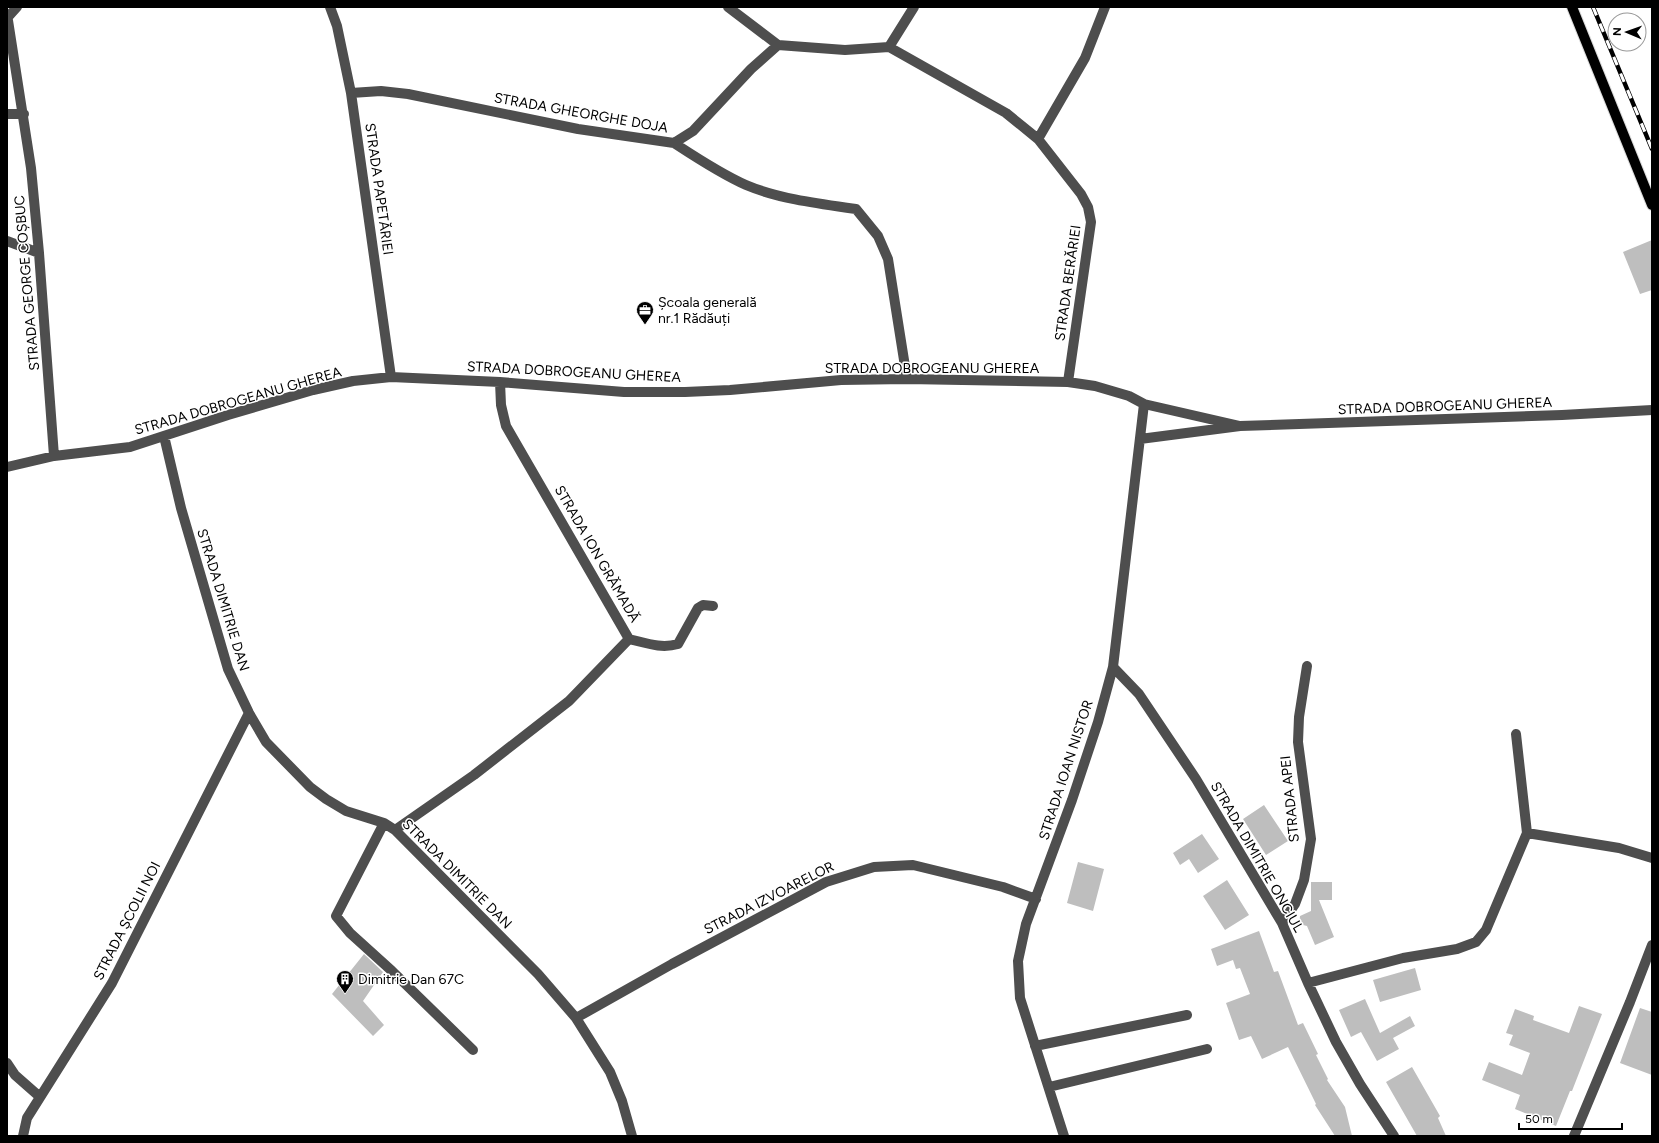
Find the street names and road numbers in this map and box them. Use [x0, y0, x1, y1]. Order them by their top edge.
street label: STRADA GHEORGHE DOJA [493, 89, 670, 137]
street label: STRADA PAPETĂRIEI [361, 122, 397, 256]
street label: STRADA GEORGE COȘBUC [11, 194, 43, 372]
street label: STRADA BERĂRIEI [1051, 224, 1085, 342]
street label: STRADA DOBROGEANU GHEREA [466, 358, 682, 386]
street label: STRADA DOBROGEANU GHEREA [825, 360, 1040, 377]
street label: STRADA DOBROGEANU GHEREA [133, 363, 344, 439]
street label: STRADA DOBROGEANU GHEREA [1338, 394, 1553, 418]
street label: STRADA ION GRĂMADĂ [551, 482, 643, 626]
street label: STRADA DIMITRIE DAN [193, 527, 253, 673]
street label: STRADA IOAN NISTOR [1035, 698, 1097, 842]
street label: STRADA APEI [1277, 755, 1303, 843]
street label: STRADA DIMITRIE ONCIUL [1207, 779, 1307, 936]
street label: STRADA DIMITRIE DAN [399, 816, 515, 932]
street label: STRADA IZVOARELOR [701, 858, 837, 938]
street label: STRADA ȘCOLII NOI [90, 859, 164, 983]

